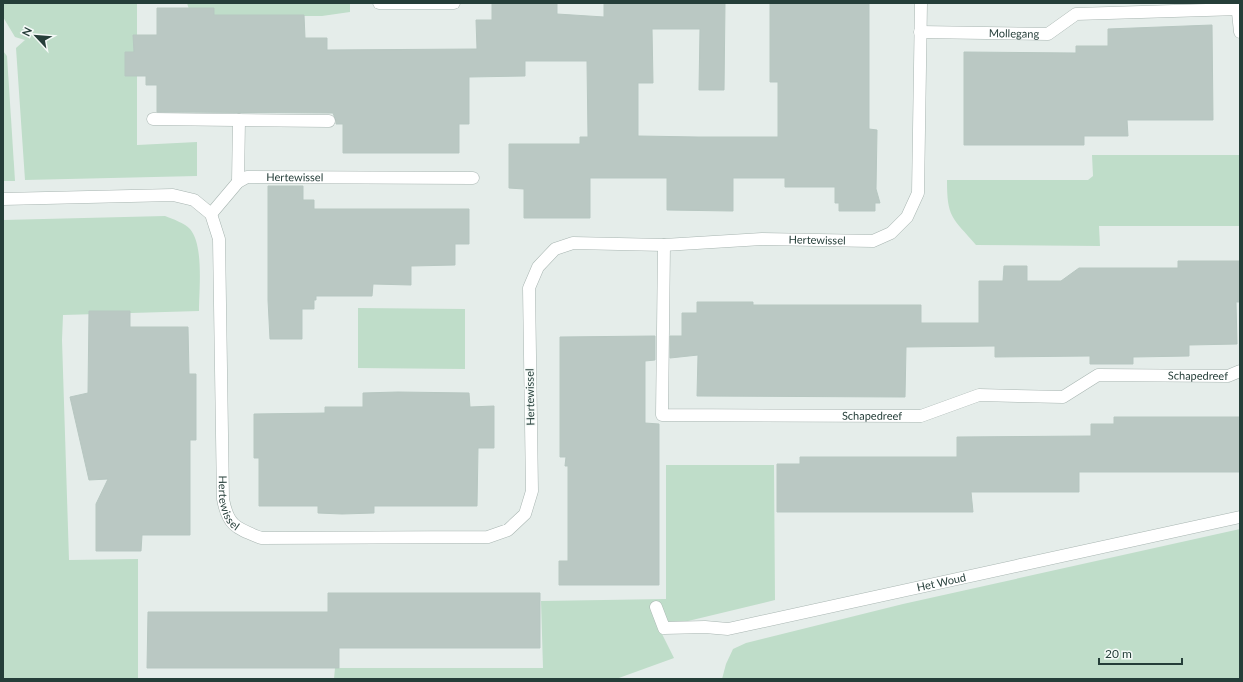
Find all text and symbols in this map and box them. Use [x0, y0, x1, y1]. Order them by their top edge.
north arrow [16, 16, 56, 56]
text: N [19, 25, 34, 38]
street label: Mollegang [989, 26, 1040, 40]
street label: Hertewissel [266, 170, 323, 183]
street label: Hertewissel [789, 232, 846, 247]
street label: Hertewissel [523, 368, 536, 426]
street label: Schapedreef [1168, 369, 1228, 382]
street label: Schapedreef [842, 409, 902, 422]
street label: Hertewissel [217, 475, 242, 533]
street label: Het Woud [915, 570, 967, 594]
scale bar [1099, 640, 1182, 666]
text: 20 m [1105, 646, 1132, 661]

